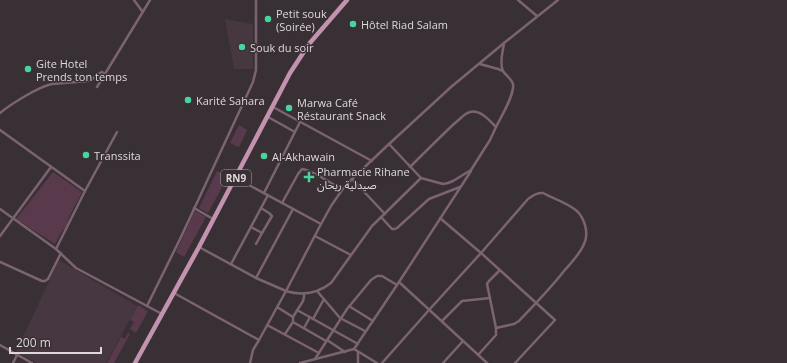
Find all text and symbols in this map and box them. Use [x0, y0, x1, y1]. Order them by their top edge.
place label: Petit souk (Soirée) [276, 6, 327, 34]
marker: Petit souk (Soirée) [263, 14, 273, 24]
place label: Hôtel Riad Salam [361, 17, 448, 32]
marker: Hôtel Riad Salam [348, 19, 358, 29]
place label: Souk du soir [250, 40, 314, 55]
marker: Souk du soir [237, 42, 247, 52]
place label: Gite Hotel Prends ton temps [36, 56, 127, 84]
marker: Gite Hotel Prends ton temps [23, 64, 33, 74]
place label: Karité Sahara [196, 93, 265, 108]
marker: Karité Sahara [183, 95, 193, 105]
place label: Marwa Café Réstaurant Snack [297, 95, 386, 123]
marker: Marwa Café Réstaurant Snack [284, 103, 294, 113]
place label: Transsita [94, 148, 141, 163]
place label: Al-Akhawain [272, 149, 335, 164]
marker: Transsita [81, 150, 91, 160]
marker: Al-Akhawain [259, 151, 269, 161]
place label: Pharmacie Rihane صيدلية ريحان [317, 164, 410, 192]
road number: RN9 [221, 170, 251, 186]
marker: Pharmacie Rihane صيدلية ريحان [304, 172, 314, 182]
scale bar [10, 329, 101, 355]
text: 200 m [16, 334, 51, 351]

